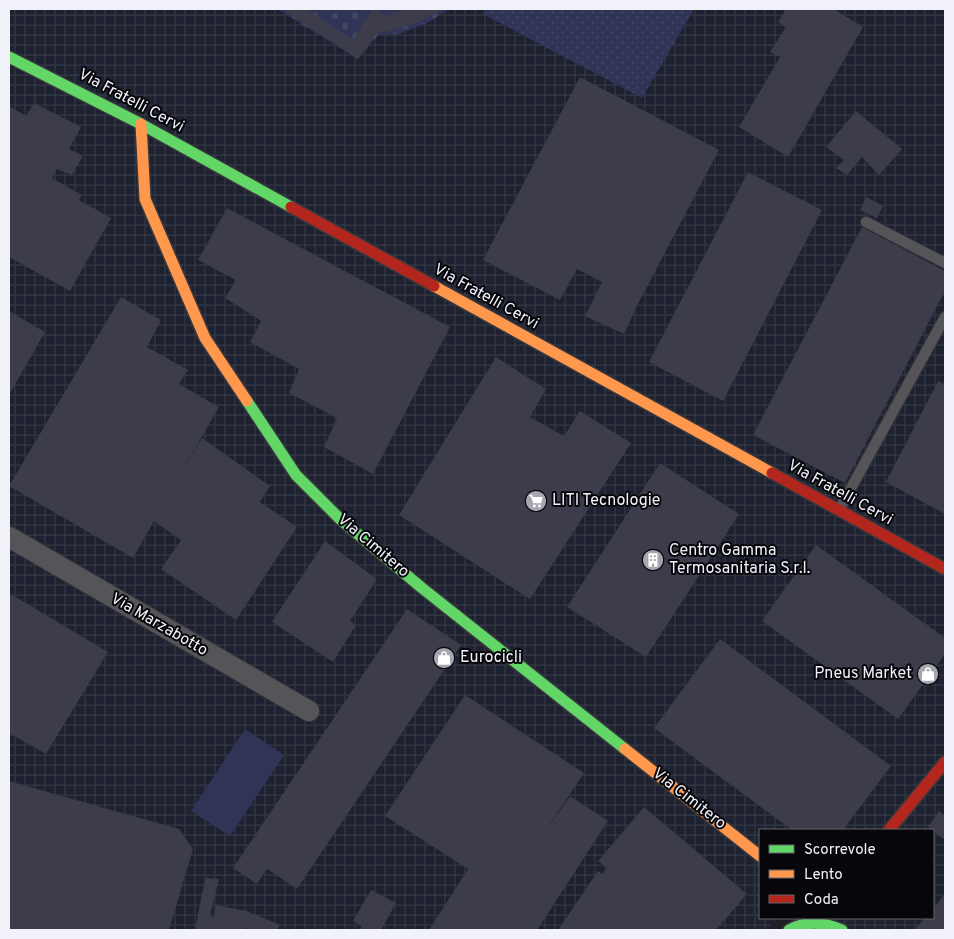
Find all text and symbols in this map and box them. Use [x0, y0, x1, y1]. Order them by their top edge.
street label: Via Fratelli Cervi [75, 65, 187, 137]
street label: Via Fratelli Cervi [430, 260, 542, 334]
street label: Via Fratelli Cervi [784, 456, 896, 530]
supermarket icon: LITI Tecnologie [524, 489, 548, 513]
place label: LITI Tecnologie [552, 491, 660, 511]
street label: Via Cimitero [333, 510, 413, 582]
place label: Centro Gamma Termosanitaria S.r.l. [669, 541, 810, 579]
building icon: Centro Gamma Termosanitaria S.r.l. [641, 548, 665, 572]
street label: Via Marzabotto [107, 589, 211, 661]
shop icon: Eurocicli [432, 646, 456, 670]
place label: Eurocicli [460, 648, 522, 668]
shop icon: Pneus Market [916, 662, 940, 686]
place label: Pneus Market [814, 664, 912, 684]
street label: Via Cimitero [648, 764, 730, 834]
legend [759, 829, 934, 919]
text: Scorrevole [804, 841, 876, 860]
text: Lento [804, 866, 843, 885]
text: Coda [804, 891, 839, 910]

